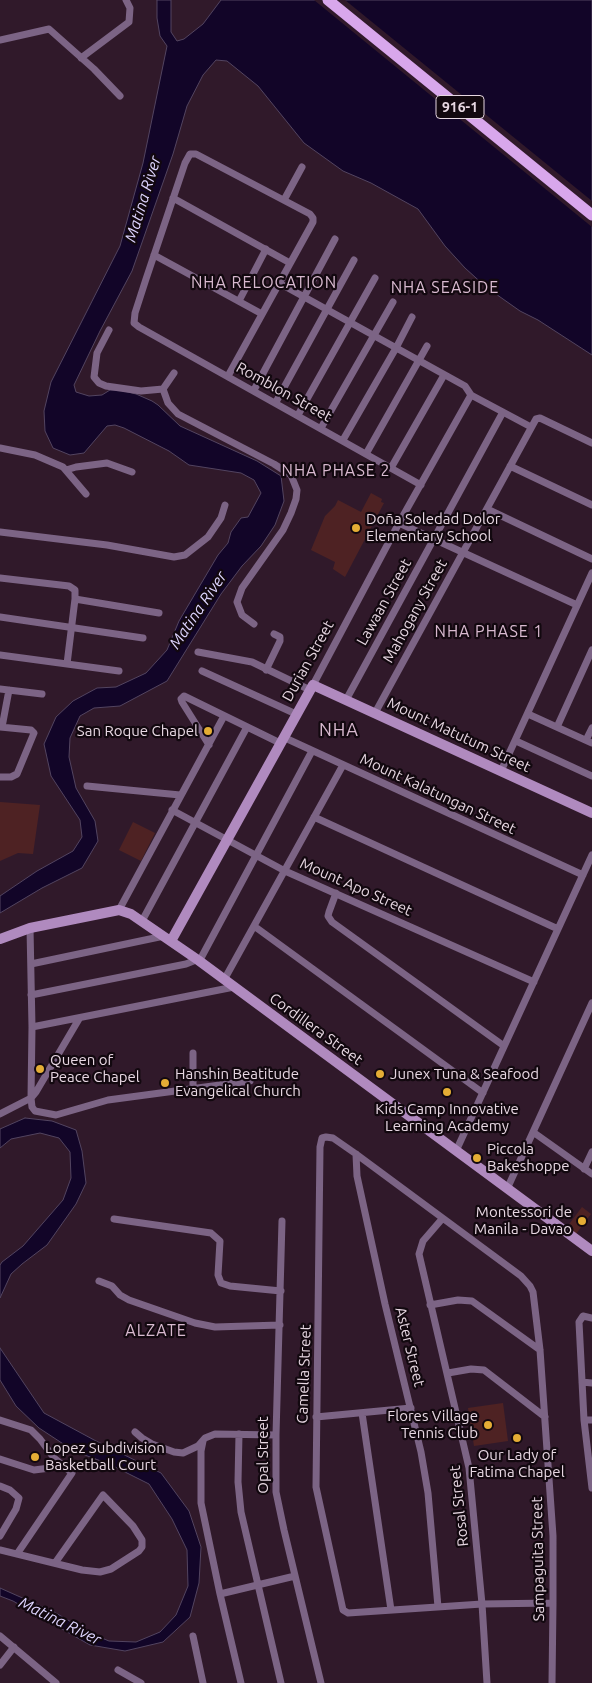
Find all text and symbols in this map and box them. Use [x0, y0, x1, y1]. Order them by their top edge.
road number: 916-1 [436, 95, 484, 118]
water label: Matina River [121, 154, 165, 244]
district label: NHA RELOCATION [189, 273, 339, 293]
district label: NHA SEASIDE [389, 278, 501, 298]
street label: Romblon Street [233, 358, 335, 426]
district label: NHA PHASE 2 [280, 461, 392, 481]
place label: Doña Soledad Dolor Elementary School [366, 510, 500, 545]
marker: Doña Soledad Dolor Elementary School [350, 522, 362, 534]
street label: Lawaan Street [353, 556, 415, 648]
street label: Mahogany Street [379, 556, 451, 666]
water label: Matina River [165, 568, 231, 652]
street label: Durian Street [278, 617, 338, 705]
district label: NHA PHASE 1 [433, 622, 545, 642]
street label: Mount Matutum Street [384, 694, 534, 776]
district label: NHA [319, 719, 359, 741]
place label: San Roque Chapel [77, 722, 198, 740]
marker: San Roque Chapel [202, 725, 214, 737]
street label: Mount Kalatungan Street [357, 750, 519, 838]
street label: Mount Apo Street [297, 854, 415, 920]
street label: Cordillera Street [266, 989, 366, 1069]
place label: Queen of Peace Chapel [50, 1051, 140, 1086]
marker: Queen of Peace Chapel [34, 1063, 46, 1075]
place label: Hanshin Beatitude Evangelical Church [175, 1065, 301, 1100]
place label: Junex Tuna & Seafood [390, 1065, 539, 1083]
marker: Junex Tuna & Seafood [374, 1068, 386, 1080]
marker: Hanshin Beatitude Evangelical Church [159, 1077, 171, 1089]
marker: Kids Camp Innovative Learning Academy [441, 1086, 453, 1098]
place label: Kids Camp Innovative Learning Academy [375, 1100, 519, 1135]
place label: Piccola Bakeshoppe [487, 1140, 570, 1175]
marker: Piccola Bakeshoppe [471, 1152, 483, 1164]
place label: Montessori de Manila - Davao [474, 1203, 572, 1238]
marker: Montessori de Manila - Davao [576, 1215, 588, 1227]
street label: Aster Street [391, 1305, 429, 1389]
district label: ALZATE [124, 1321, 188, 1341]
street label: Camella Street [293, 1324, 315, 1424]
place label: Flores Village Tennis Club [387, 1407, 478, 1442]
street label: Opal Street [254, 1416, 272, 1494]
marker: Flores Village Tennis Club [482, 1419, 494, 1431]
marker: Our Lady of Fatima Chapel [511, 1432, 523, 1444]
place label: Lopez Subdivision Basketball Court [45, 1439, 165, 1474]
place label: Our Lady of Fatima Chapel [469, 1446, 565, 1481]
marker: Lopez Subdivision Basketball Court [29, 1451, 41, 1463]
street label: Rosal Street [446, 1465, 472, 1547]
street label: Sampaguita Street [528, 1496, 548, 1622]
water label: Matina River [16, 1593, 104, 1649]

